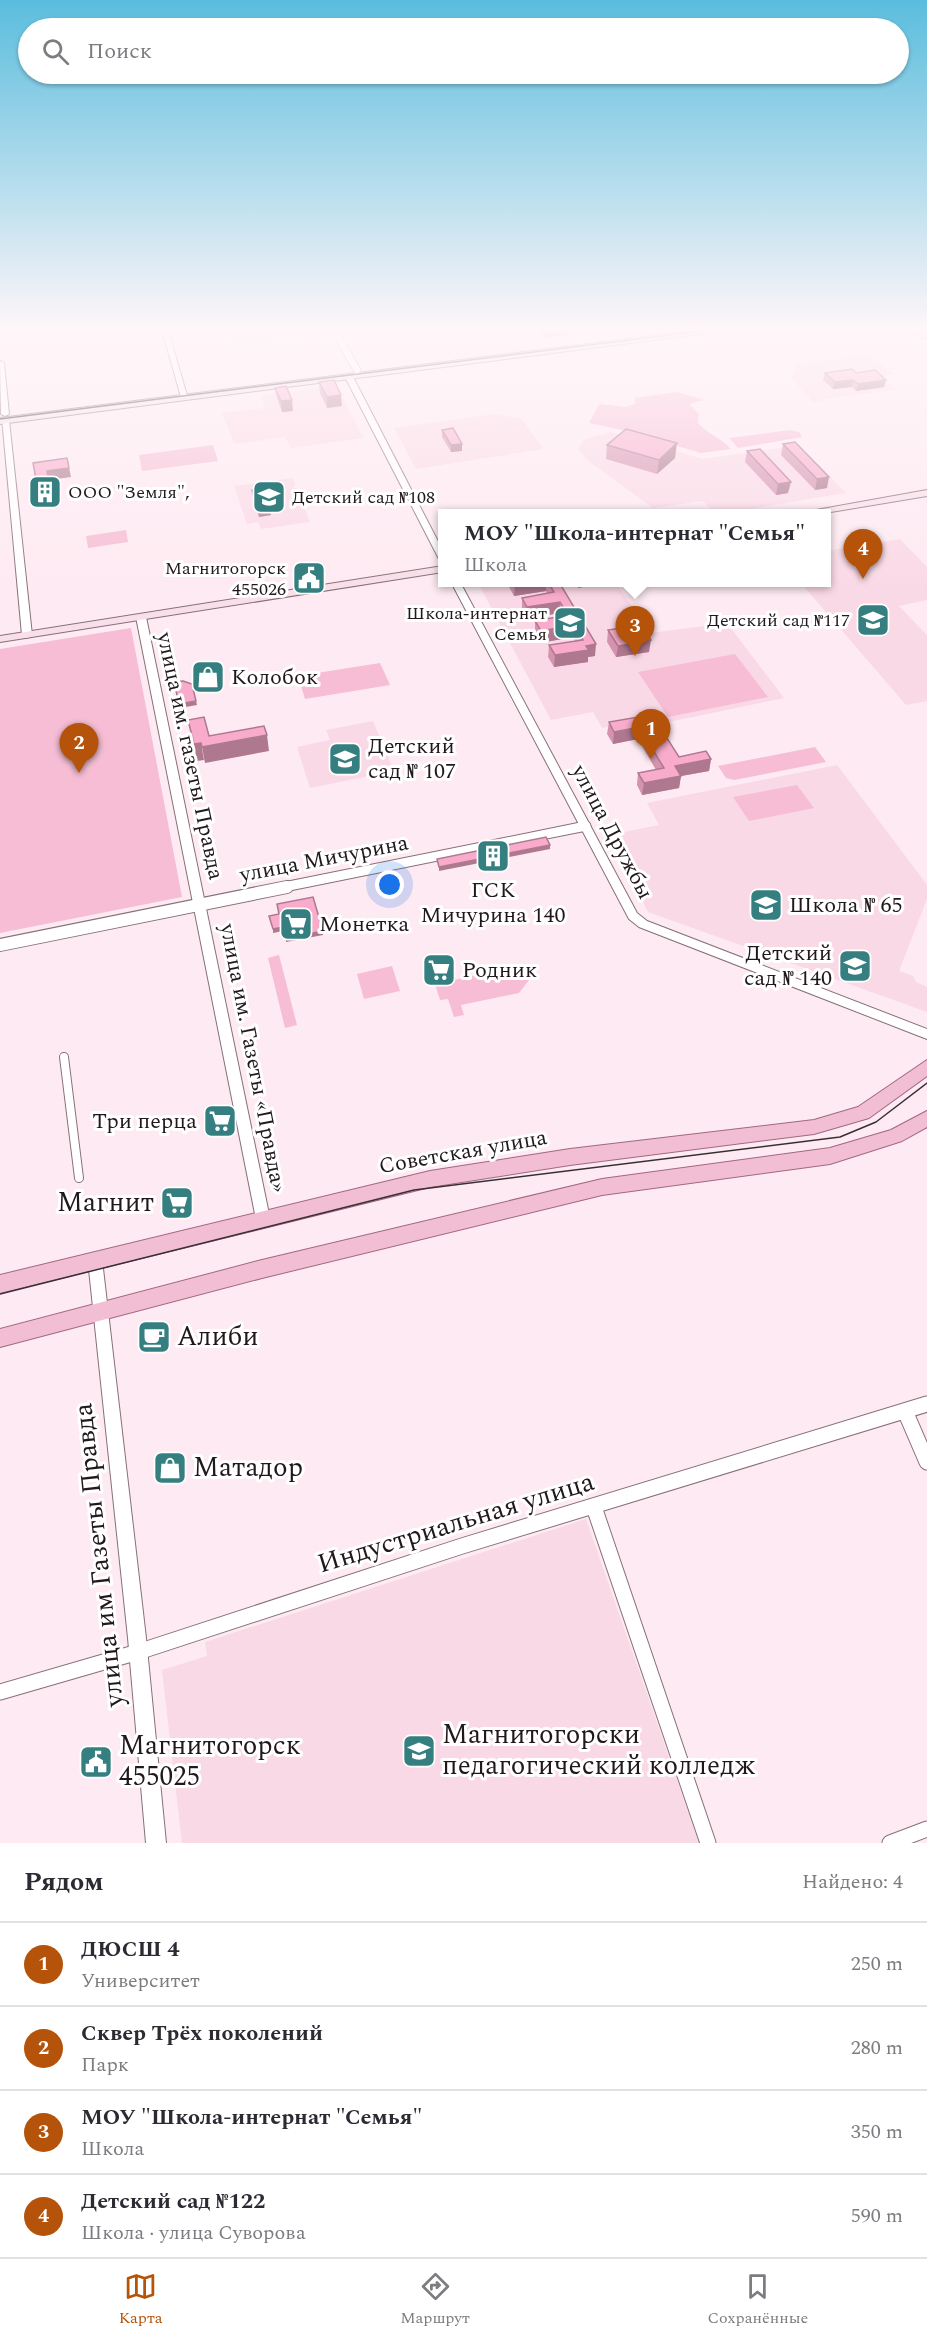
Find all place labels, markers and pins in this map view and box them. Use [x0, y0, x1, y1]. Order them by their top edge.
building icon: ООО "Земля", [27, 474, 63, 510]
place label: ООО "Земля", [68, 479, 190, 506]
school or university icon: Детский сад №108 [251, 479, 287, 515]
place label: Детский сад №108 [292, 484, 435, 511]
pin: 4 [844, 530, 882, 579]
place label: Магнитогорск 455026 [165, 555, 286, 603]
public building icon: Магнитогорск 455026 [291, 560, 327, 596]
place label: Школа-интернат Семья [406, 600, 547, 648]
school or university icon: Детский сад №117 [855, 602, 891, 638]
school or university icon: Школа-интернат Семья [552, 605, 588, 641]
pin: 3 [616, 606, 654, 656]
place label: Детский сад №117 [707, 607, 850, 634]
shop icon: Колобок [190, 659, 226, 695]
place label: Колобок [231, 661, 318, 694]
pin: 1 [632, 710, 670, 759]
pin: 2 [60, 724, 98, 773]
place label: Детский сад № 107 [368, 730, 456, 788]
school or university icon: Детский сад № 107 [327, 741, 363, 777]
building icon: ГСК Мичурина 140 [475, 838, 511, 874]
place label: ГСК Мичурина 140 [421, 874, 565, 932]
school or university icon: Школа № 65 [748, 887, 784, 923]
place label: Школа № 65 [789, 889, 903, 922]
supermarket icon: Монетка [278, 906, 314, 942]
place label: Монетка [319, 908, 409, 941]
place label: Детский сад № 140 [744, 937, 832, 995]
school or university icon: Детский сад № 140 [837, 948, 873, 984]
supermarket icon: Родник [421, 952, 457, 988]
place label: Родник [462, 954, 537, 987]
supermarket icon: Три перца [202, 1103, 238, 1139]
place label: Три перца [92, 1105, 197, 1138]
place label: Магнит [57, 1182, 154, 1224]
supermarket icon: Магнит [159, 1185, 195, 1221]
place label: Алиби [177, 1316, 259, 1358]
cafe icon: Алиби [136, 1319, 172, 1355]
place label: Матадор [193, 1447, 303, 1489]
shop icon: Матадор [152, 1450, 188, 1486]
place label: Магнитогорски педагогический колледж [442, 1714, 756, 1787]
place label: Магнитогорск 455025 [119, 1725, 301, 1798]
school or university icon: Магнитогорски педагогический колледж [401, 1733, 437, 1769]
public building icon: Магнитогорск 455025 [78, 1744, 114, 1780]

